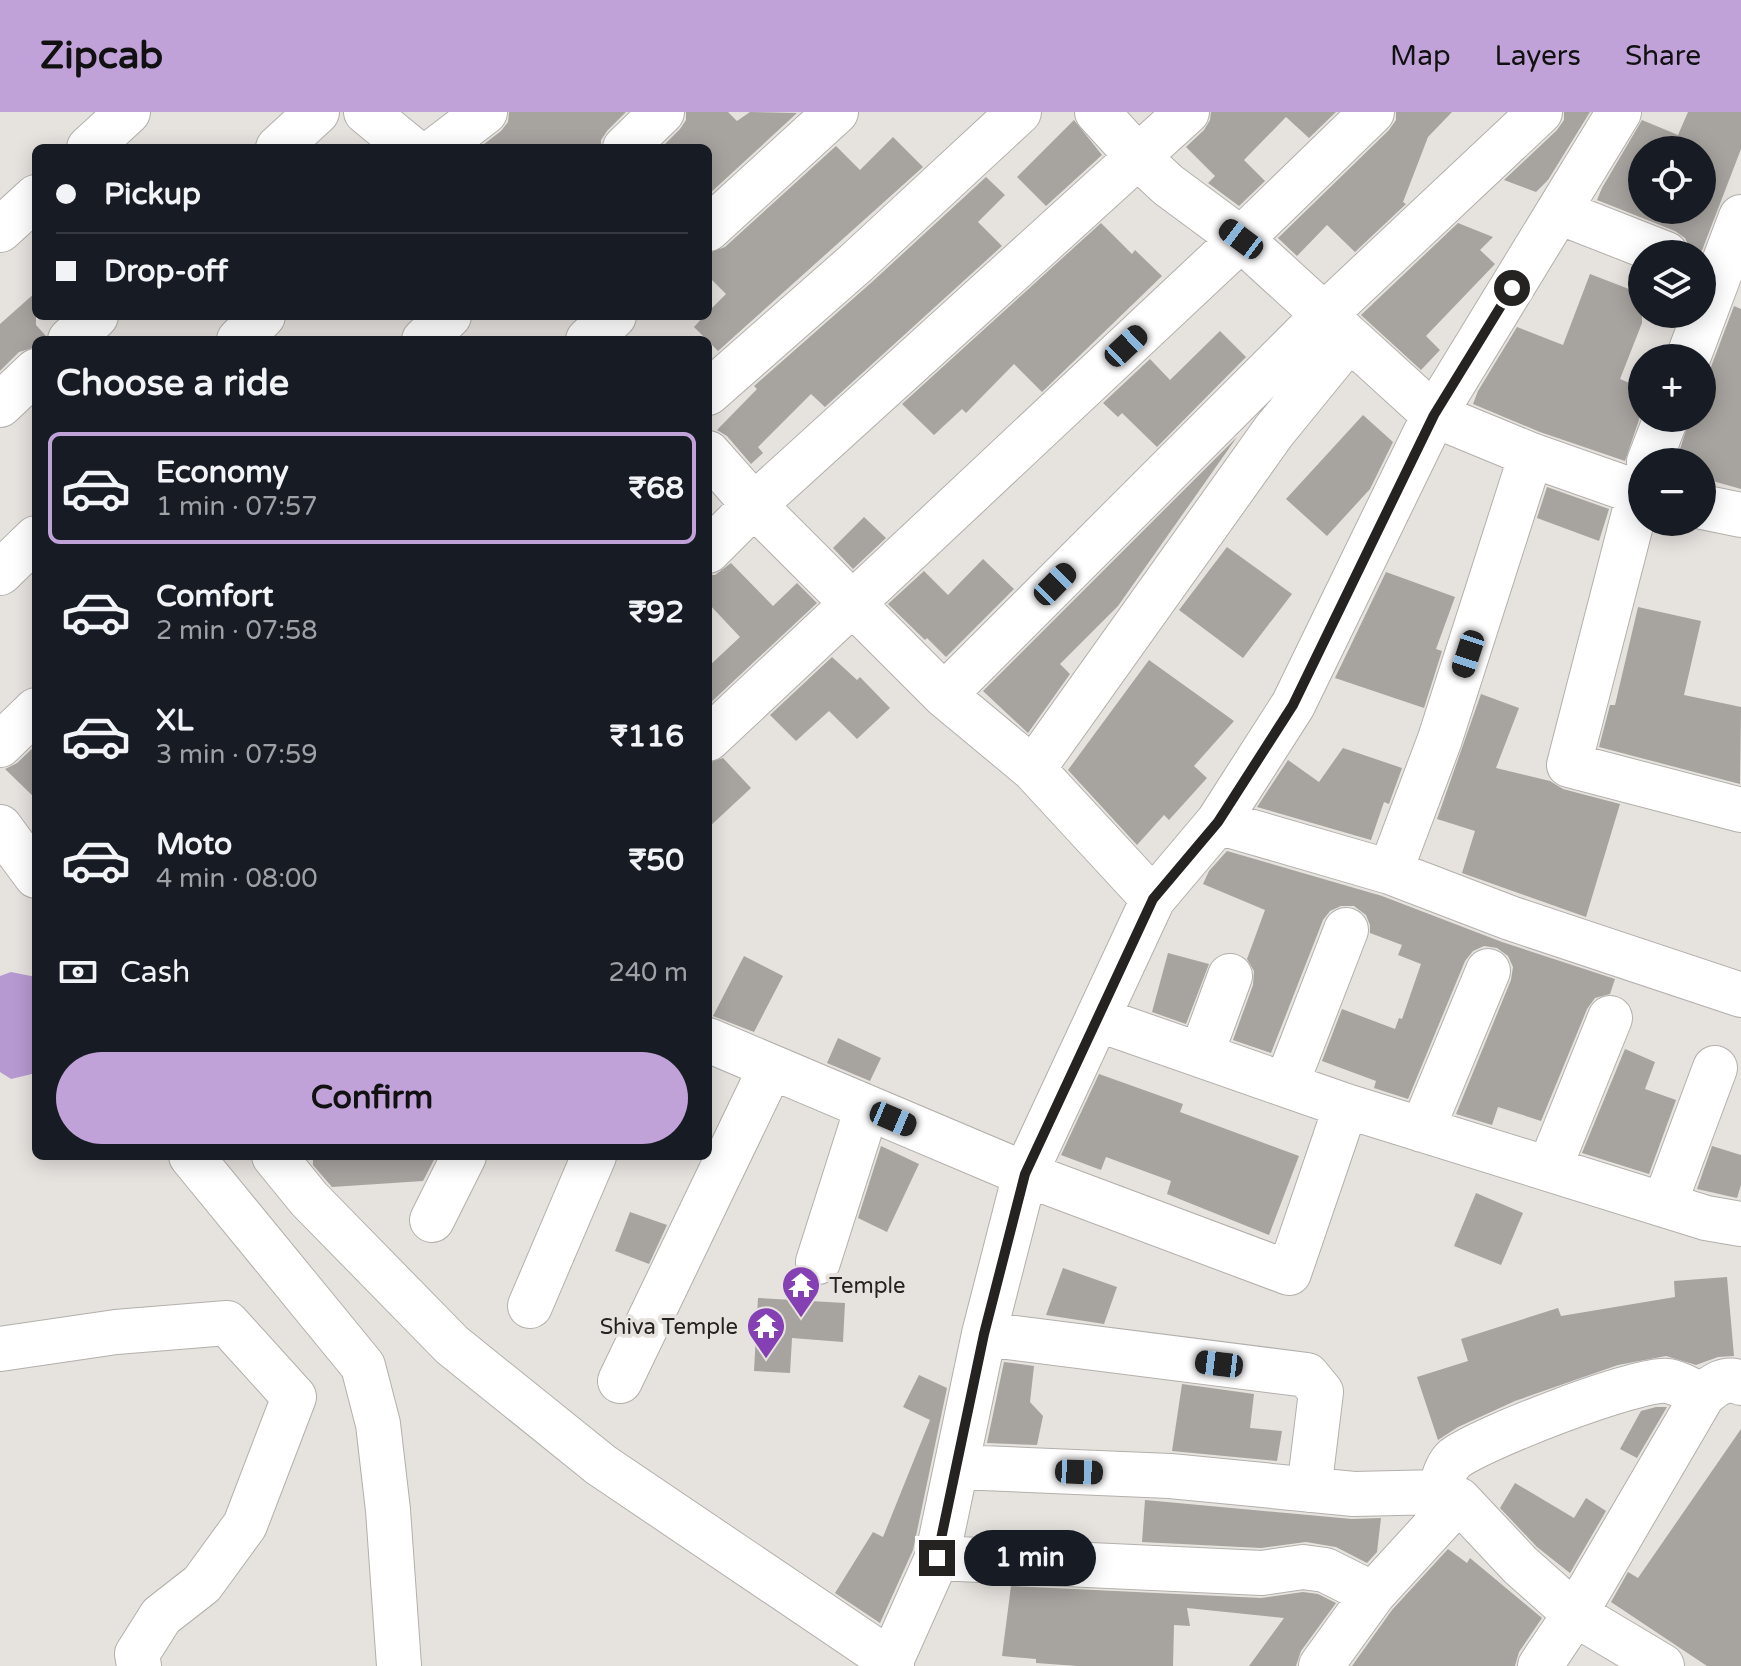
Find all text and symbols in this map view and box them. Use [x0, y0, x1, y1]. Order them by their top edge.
text: Zipcab [40, 33, 163, 79]
text: Map [1390, 39, 1451, 73]
text: Layers [1495, 39, 1581, 73]
text: Share [1625, 39, 1701, 73]
map controls [1628, 136, 1716, 536]
button: locate [1628, 136, 1716, 224]
text: Pickup [104, 176, 201, 213]
car [1215, 215, 1267, 263]
button: layers [1628, 240, 1716, 328]
text: Drop-off [104, 253, 228, 290]
route start [1494, 270, 1530, 306]
car [1100, 321, 1152, 371]
button: + [1628, 344, 1716, 432]
text: Choose a ride [56, 362, 289, 405]
button: − [1628, 448, 1716, 536]
icon: car [60, 452, 132, 524]
text: Economy [156, 454, 289, 491]
text: ₹68 [629, 470, 684, 507]
text: 1 min · 07:57 [156, 491, 318, 522]
car [1030, 559, 1080, 609]
icon: car [60, 576, 132, 648]
text: Comfort [156, 578, 274, 615]
text: ₹92 [629, 594, 684, 631]
text: 2 min · 07:58 [156, 615, 318, 646]
car [1449, 627, 1487, 681]
icon: car [60, 700, 132, 772]
text: XL [156, 702, 193, 739]
text: ₹116 [610, 718, 684, 755]
text: 3 min · 07:59 [156, 739, 318, 770]
icon: car [60, 824, 132, 896]
text: Moto [156, 826, 232, 863]
text: ₹50 [629, 842, 684, 879]
text: 4 min · 08:00 [156, 863, 318, 894]
icon: cash [56, 950, 100, 994]
text: Cash [120, 954, 190, 991]
text: 240 m [608, 957, 688, 988]
button: Confirm [56, 1052, 688, 1144]
car [866, 1099, 920, 1139]
temple icon: Temple [780, 1264, 822, 1319]
place label: Temple [829, 1273, 905, 1299]
temple icon: Shiva Temple [745, 1305, 787, 1360]
place label: Shiva Temple [600, 1314, 738, 1340]
car [1194, 1349, 1244, 1379]
car [1055, 1459, 1103, 1485]
callout: 1 min [965, 1530, 1097, 1586]
route end [919, 1540, 955, 1576]
text: 1 min [995, 1542, 1065, 1573]

